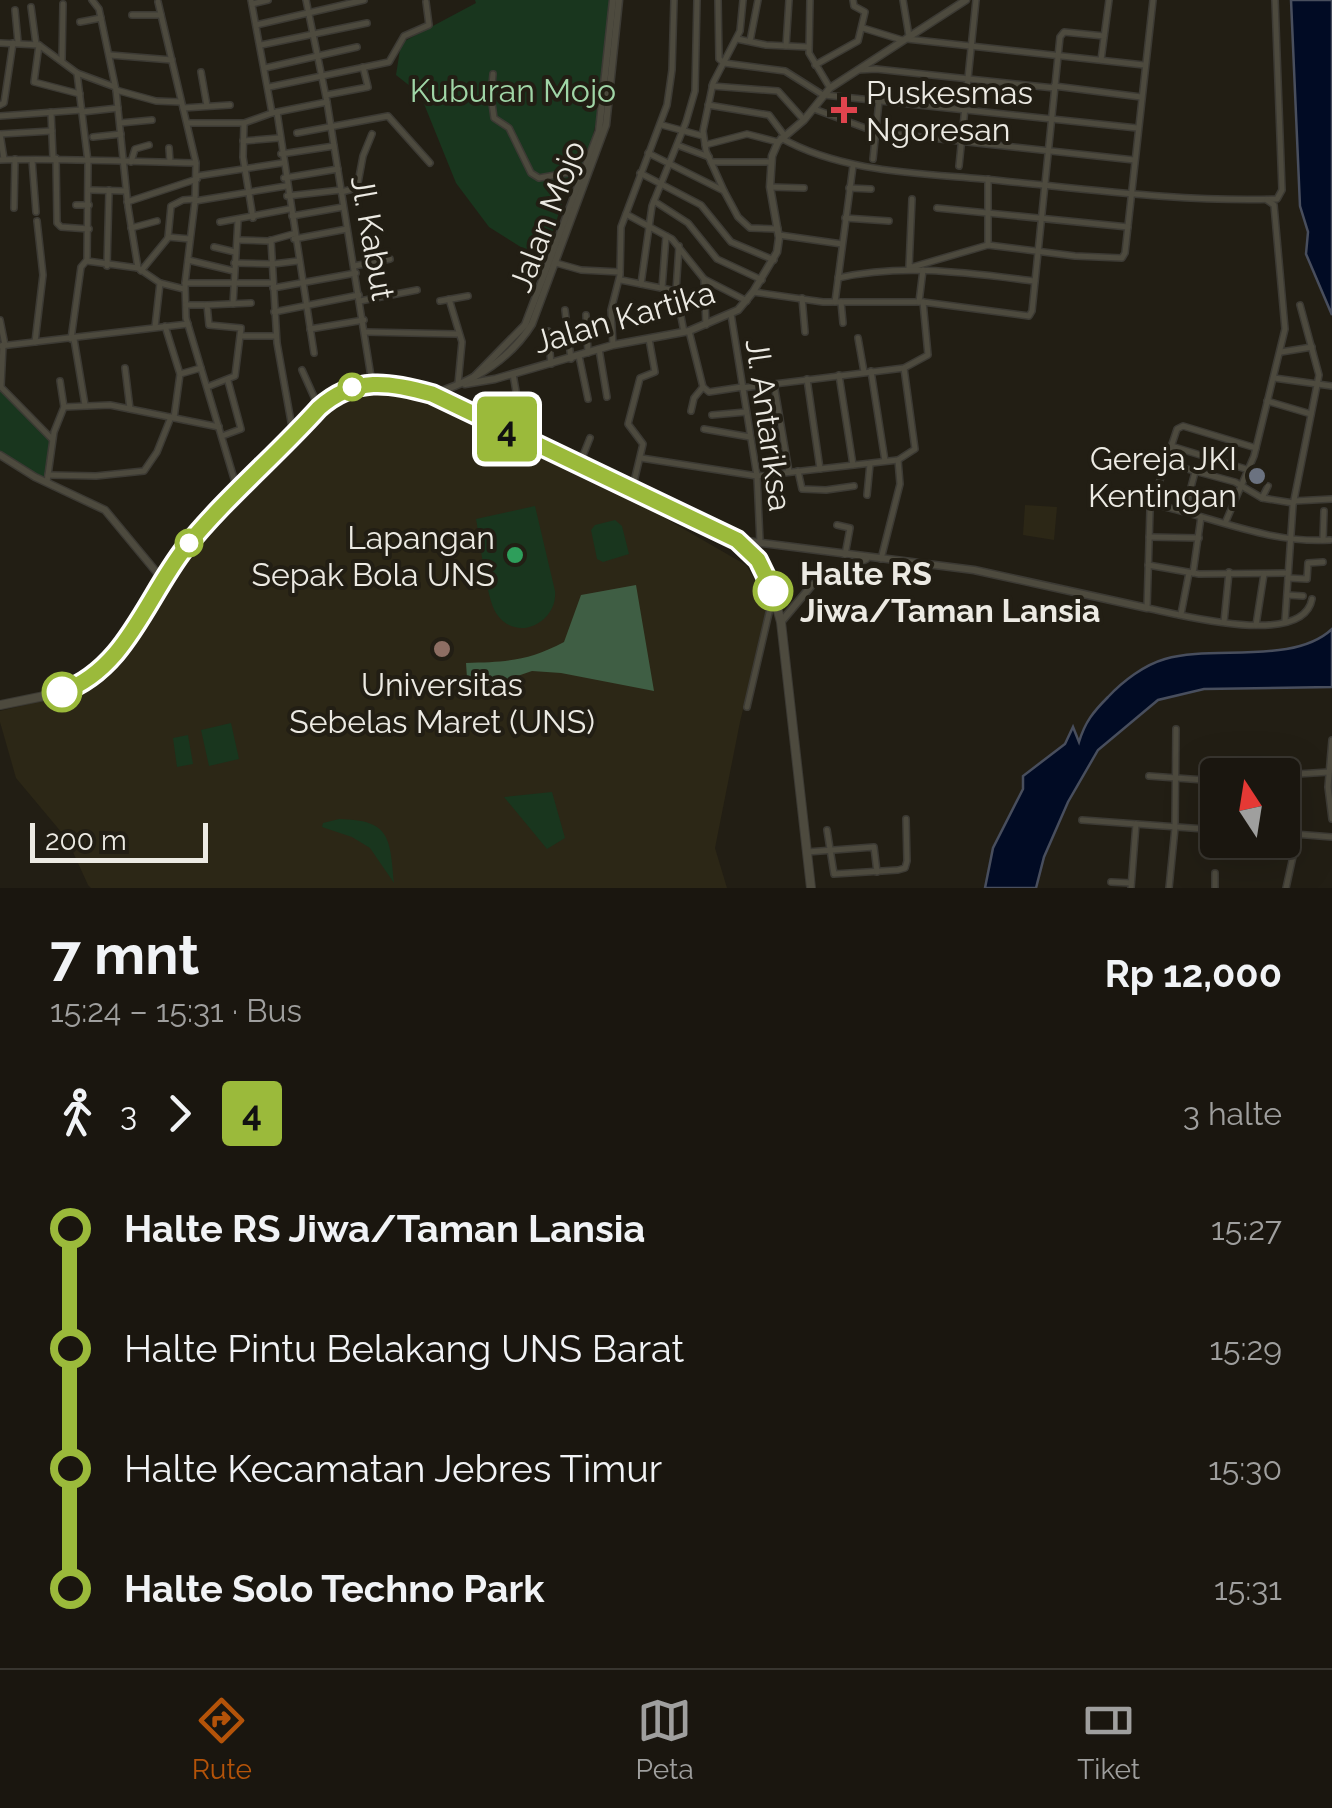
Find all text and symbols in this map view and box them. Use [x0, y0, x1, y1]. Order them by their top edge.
park label: Kuburan Mojo [410, 72, 616, 109]
place label: Puskesmas Ngoresan [866, 74, 1033, 148]
marker: Puskesmas Ngoresan [831, 97, 857, 123]
street label: Jalan Mojo [501, 135, 593, 297]
street label: Jl. Kabut [344, 173, 402, 303]
street label: Jalan Kartika [529, 273, 719, 361]
street label: Jl. Antariksa [739, 336, 799, 514]
unlabelled marker [339, 374, 365, 400]
line badge: 4 [474, 396, 540, 462]
text: 4 [497, 409, 517, 450]
place label: Gereja JKI Kentingan [1088, 440, 1237, 514]
marker: Gereja JKI Kentingan [1246, 465, 1268, 487]
place label: Lapangan Sepak Bola UNS [252, 519, 495, 593]
unlabelled marker [176, 530, 202, 556]
marker: Lapangan Sepak Bola UNS [504, 544, 526, 566]
place label: Halte RS Jiwa/Taman Lansia [800, 555, 1100, 629]
marker: Halte RS Jiwa/Taman Lansia [754, 572, 792, 610]
marker: Universitas Sebelas Maret (UNS) [431, 638, 453, 660]
place label: Universitas Sebelas Maret (UNS) [289, 666, 595, 740]
unlabelled marker [43, 673, 81, 711]
north arrow [1200, 758, 1300, 858]
map controls [1200, 758, 1300, 858]
scale bar [30, 818, 208, 863]
text: 200 m [45, 824, 127, 857]
text: 7 mnt [50, 922, 199, 987]
text: Rp 12,000 [1105, 951, 1282, 996]
text: 15:24 – 15:31 · Bus [50, 992, 302, 1029]
icon: walk [50, 1086, 105, 1141]
icon: forward [152, 1086, 207, 1141]
text: 4 [242, 1093, 262, 1134]
text: 3 [120, 1095, 137, 1132]
text: 3 halte [1183, 1095, 1282, 1132]
text: Halte RS Jiwa/Taman Lansia [124, 1206, 645, 1251]
text: 15:27 [1211, 1210, 1282, 1247]
text: Halte Pintu Belakang UNS Barat [124, 1326, 684, 1371]
text: 15:29 [1209, 1330, 1282, 1367]
text: Halte Kecamatan Jebres Timur [124, 1446, 662, 1491]
text: 15:30 [1208, 1450, 1282, 1487]
text: Halte Solo Techno Park [124, 1566, 544, 1611]
text: 15:31 [1214, 1570, 1282, 1607]
tab: Rute [192, 1693, 252, 1786]
tab: Peta [636, 1693, 694, 1786]
tab: Tiket [1077, 1693, 1140, 1786]

